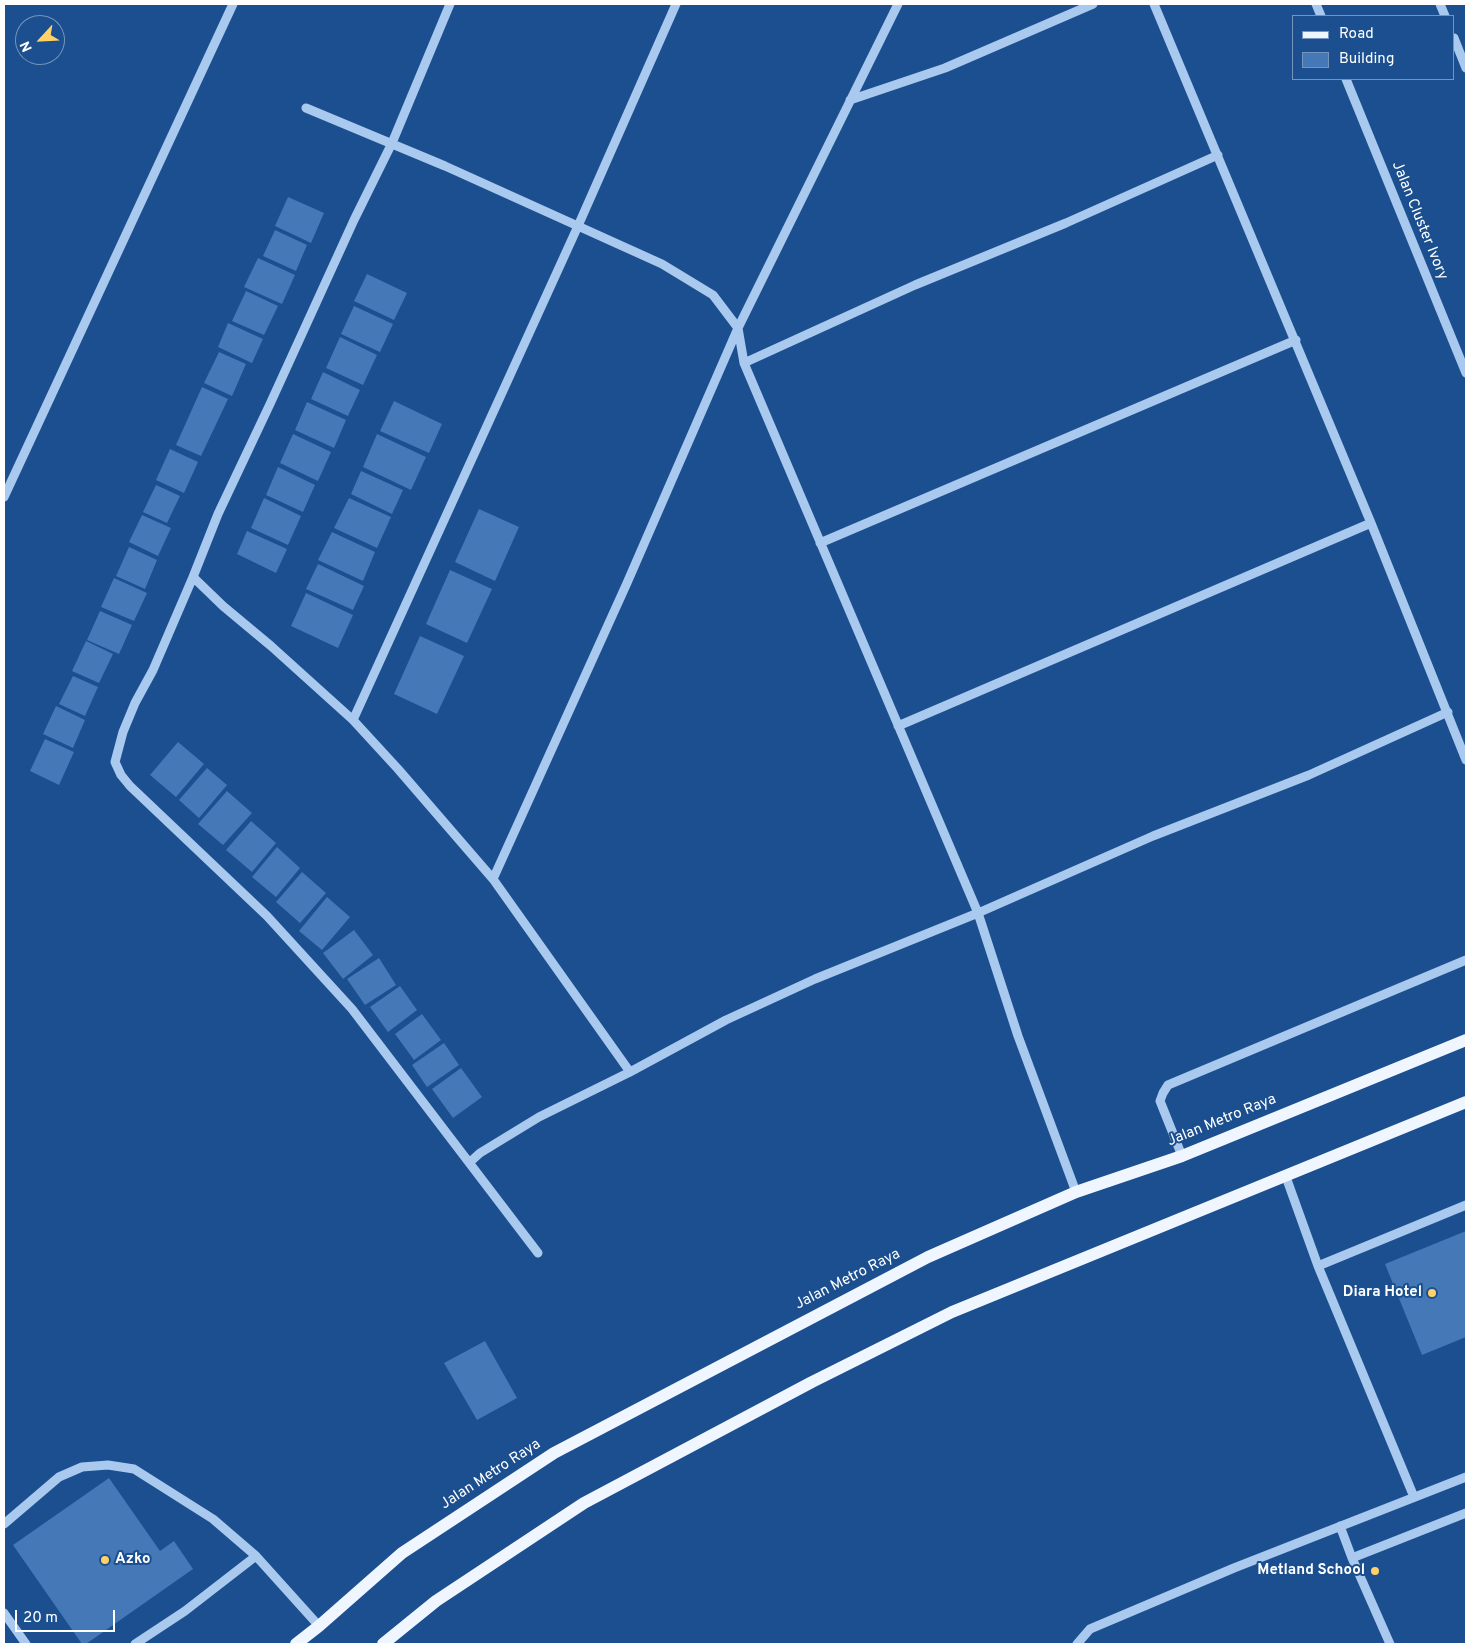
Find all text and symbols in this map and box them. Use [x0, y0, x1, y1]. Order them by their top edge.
north arrow [15, 15, 65, 65]
legend [1292, 15, 1455, 80]
text: Road [1339, 25, 1374, 44]
text: N [17, 38, 37, 54]
text: Building [1339, 50, 1394, 69]
street label: Jalan Cluster Ivory [1387, 159, 1451, 283]
street label: Jalan Metro Raya [1165, 1091, 1279, 1151]
street label: Jalan Metro Raya [792, 1246, 904, 1314]
place label: Diara Hotel [1343, 1284, 1422, 1302]
marker: Diara Hotel [1426, 1287, 1438, 1299]
street label: Jalan Metro Raya [438, 1436, 544, 1514]
place label: Azko [115, 1551, 150, 1569]
marker: Azko [99, 1554, 111, 1566]
place label: Metland School [1257, 1562, 1365, 1580]
marker: Metland School [1369, 1565, 1381, 1577]
scale bar [18, 1600, 118, 1632]
text: 20 m [23, 1609, 58, 1628]

